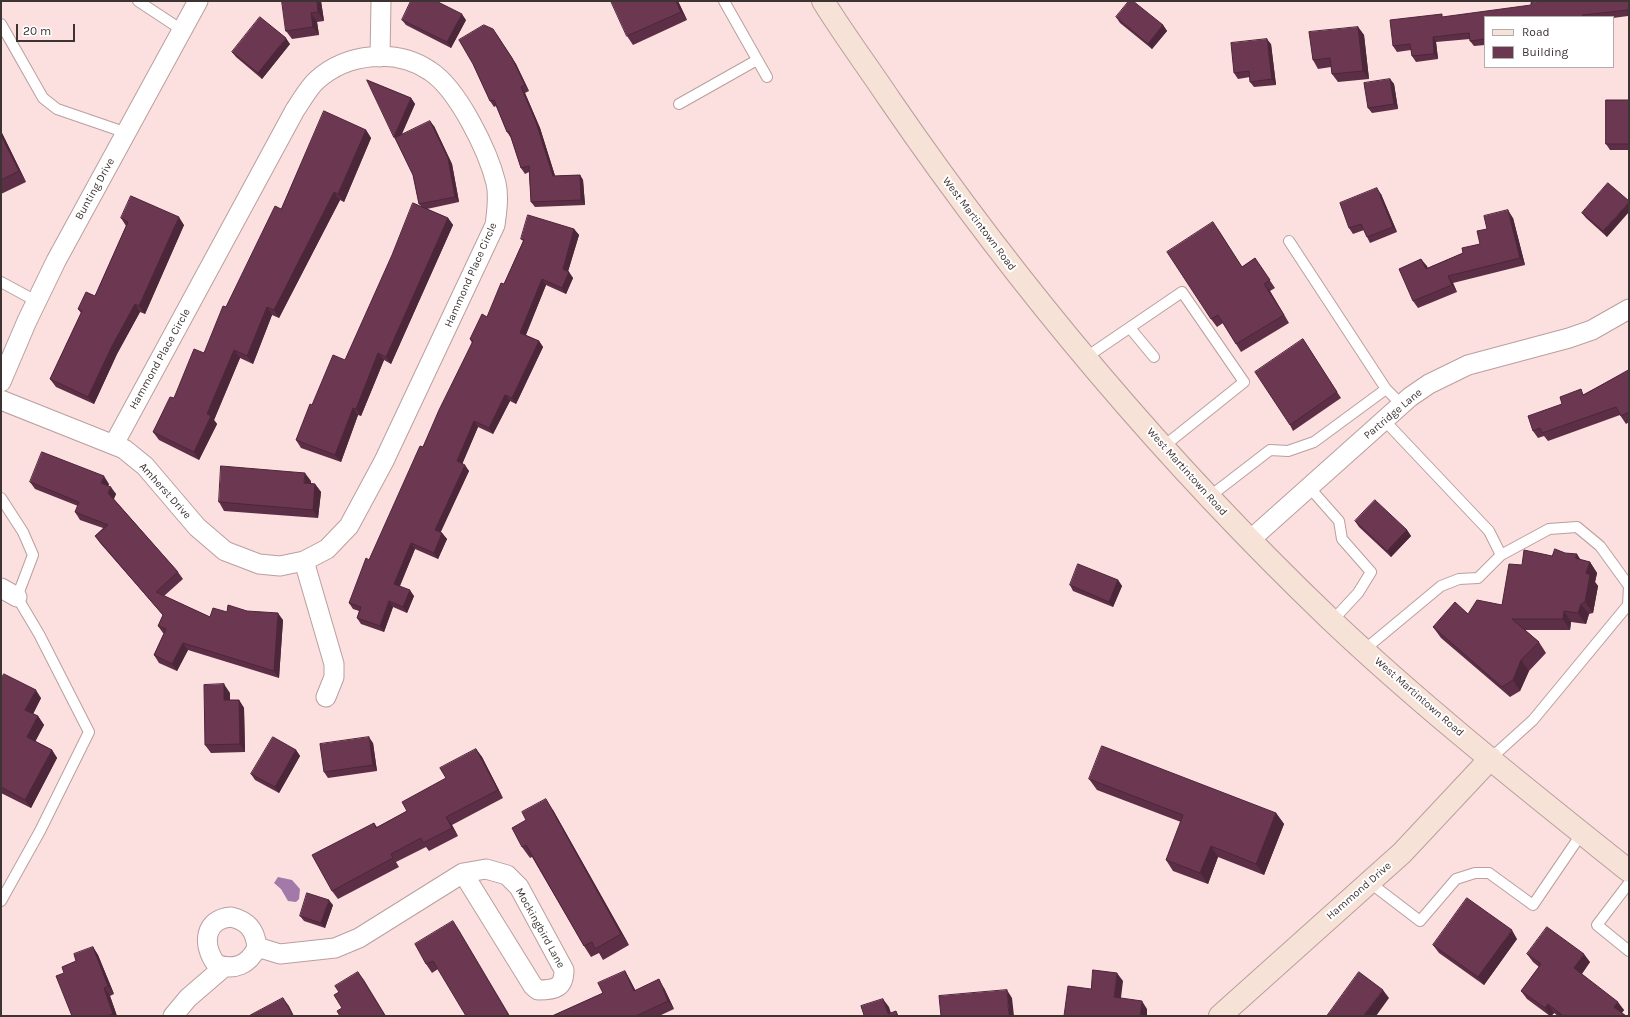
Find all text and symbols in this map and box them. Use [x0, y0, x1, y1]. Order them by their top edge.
scale bar [18, 16, 77, 42]
legend [1484, 16, 1614, 68]
text: 20 m [23, 24, 51, 38]
text: Road [1522, 25, 1550, 39]
text: Building [1522, 45, 1568, 59]
street label: Bunting Drive [73, 156, 117, 222]
street label: West Martintown Road [940, 175, 1018, 273]
street label: Hammond Place Circle [442, 221, 500, 329]
street label: Hammond Place Circle [127, 306, 193, 412]
street label: Partridge Lane [1361, 386, 1425, 442]
street label: West Martintown Road [1144, 425, 1230, 519]
street label: Amherst Drive [136, 460, 194, 522]
street label: West Martintown Road [1372, 655, 1466, 739]
street label: Hammond Drive [1324, 859, 1394, 923]
street label: Mockingbird Lane [512, 886, 568, 970]

